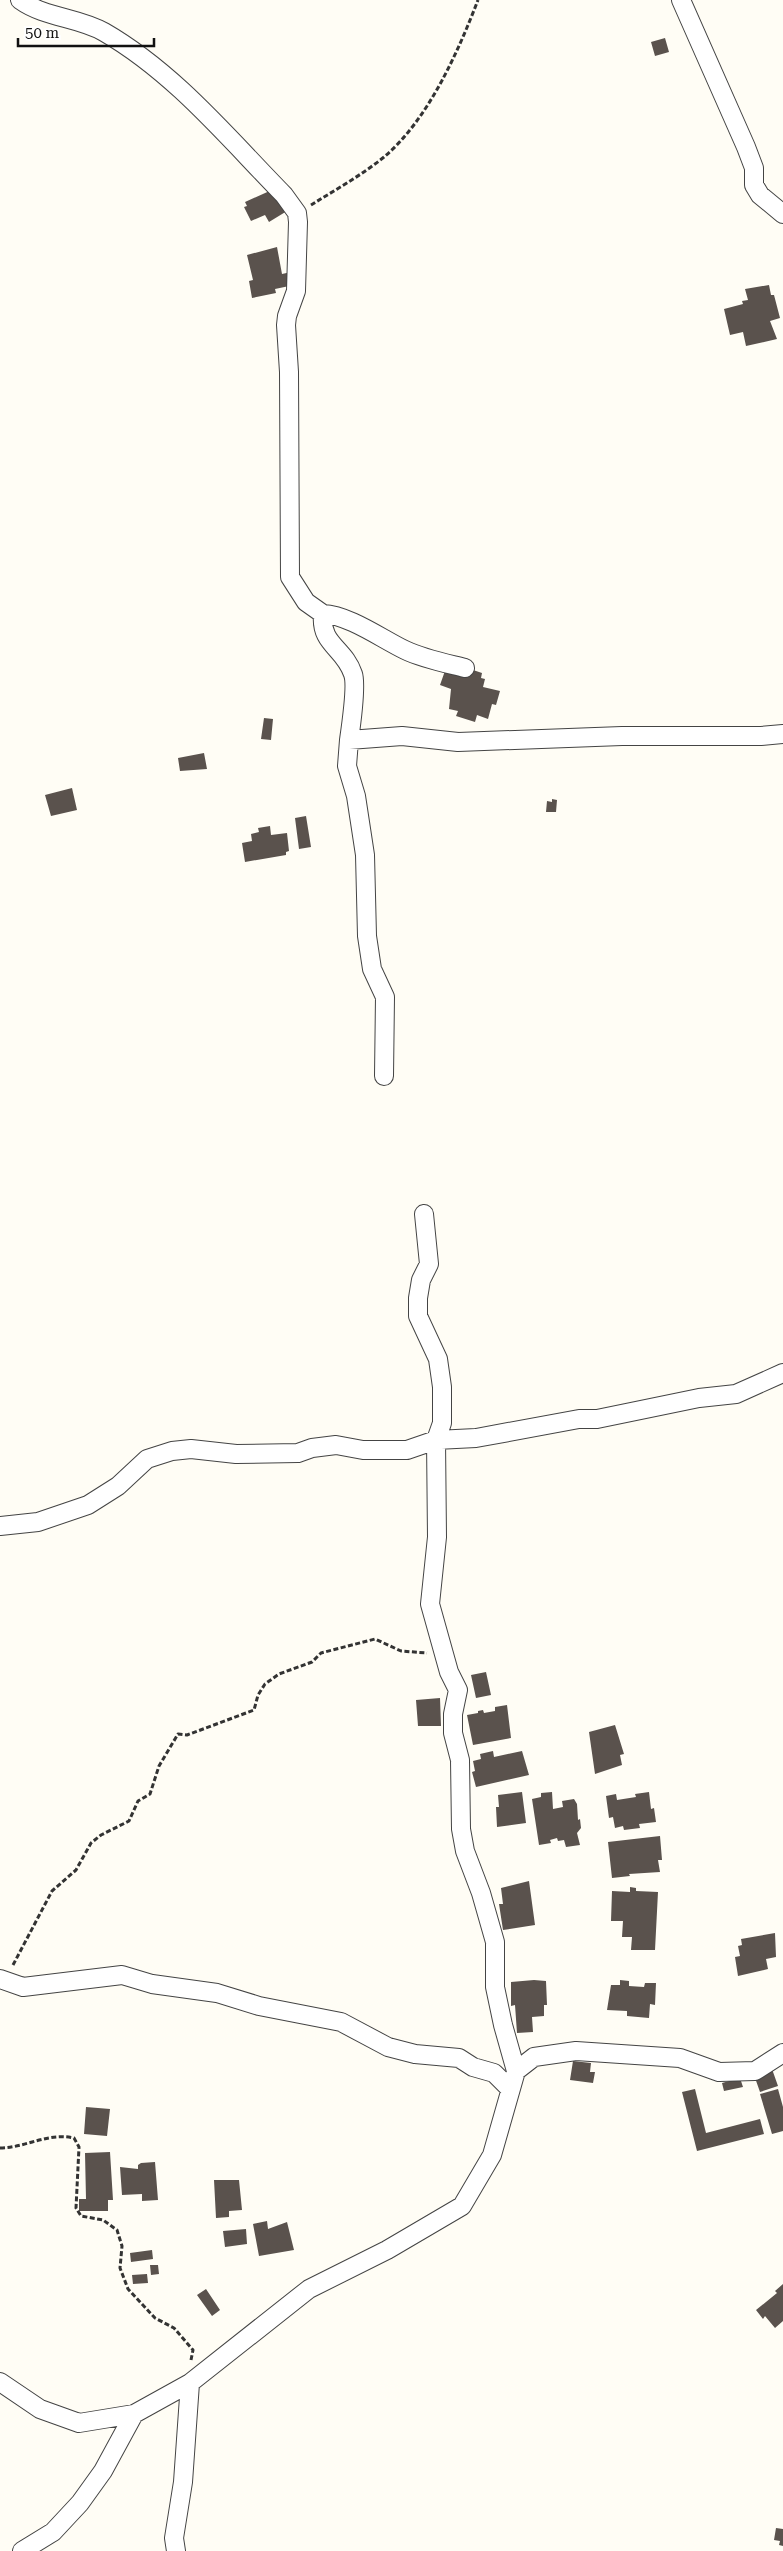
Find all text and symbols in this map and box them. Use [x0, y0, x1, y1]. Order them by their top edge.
scale bar [18, 15, 154, 47]
text: 50 m [25, 24, 60, 42]

